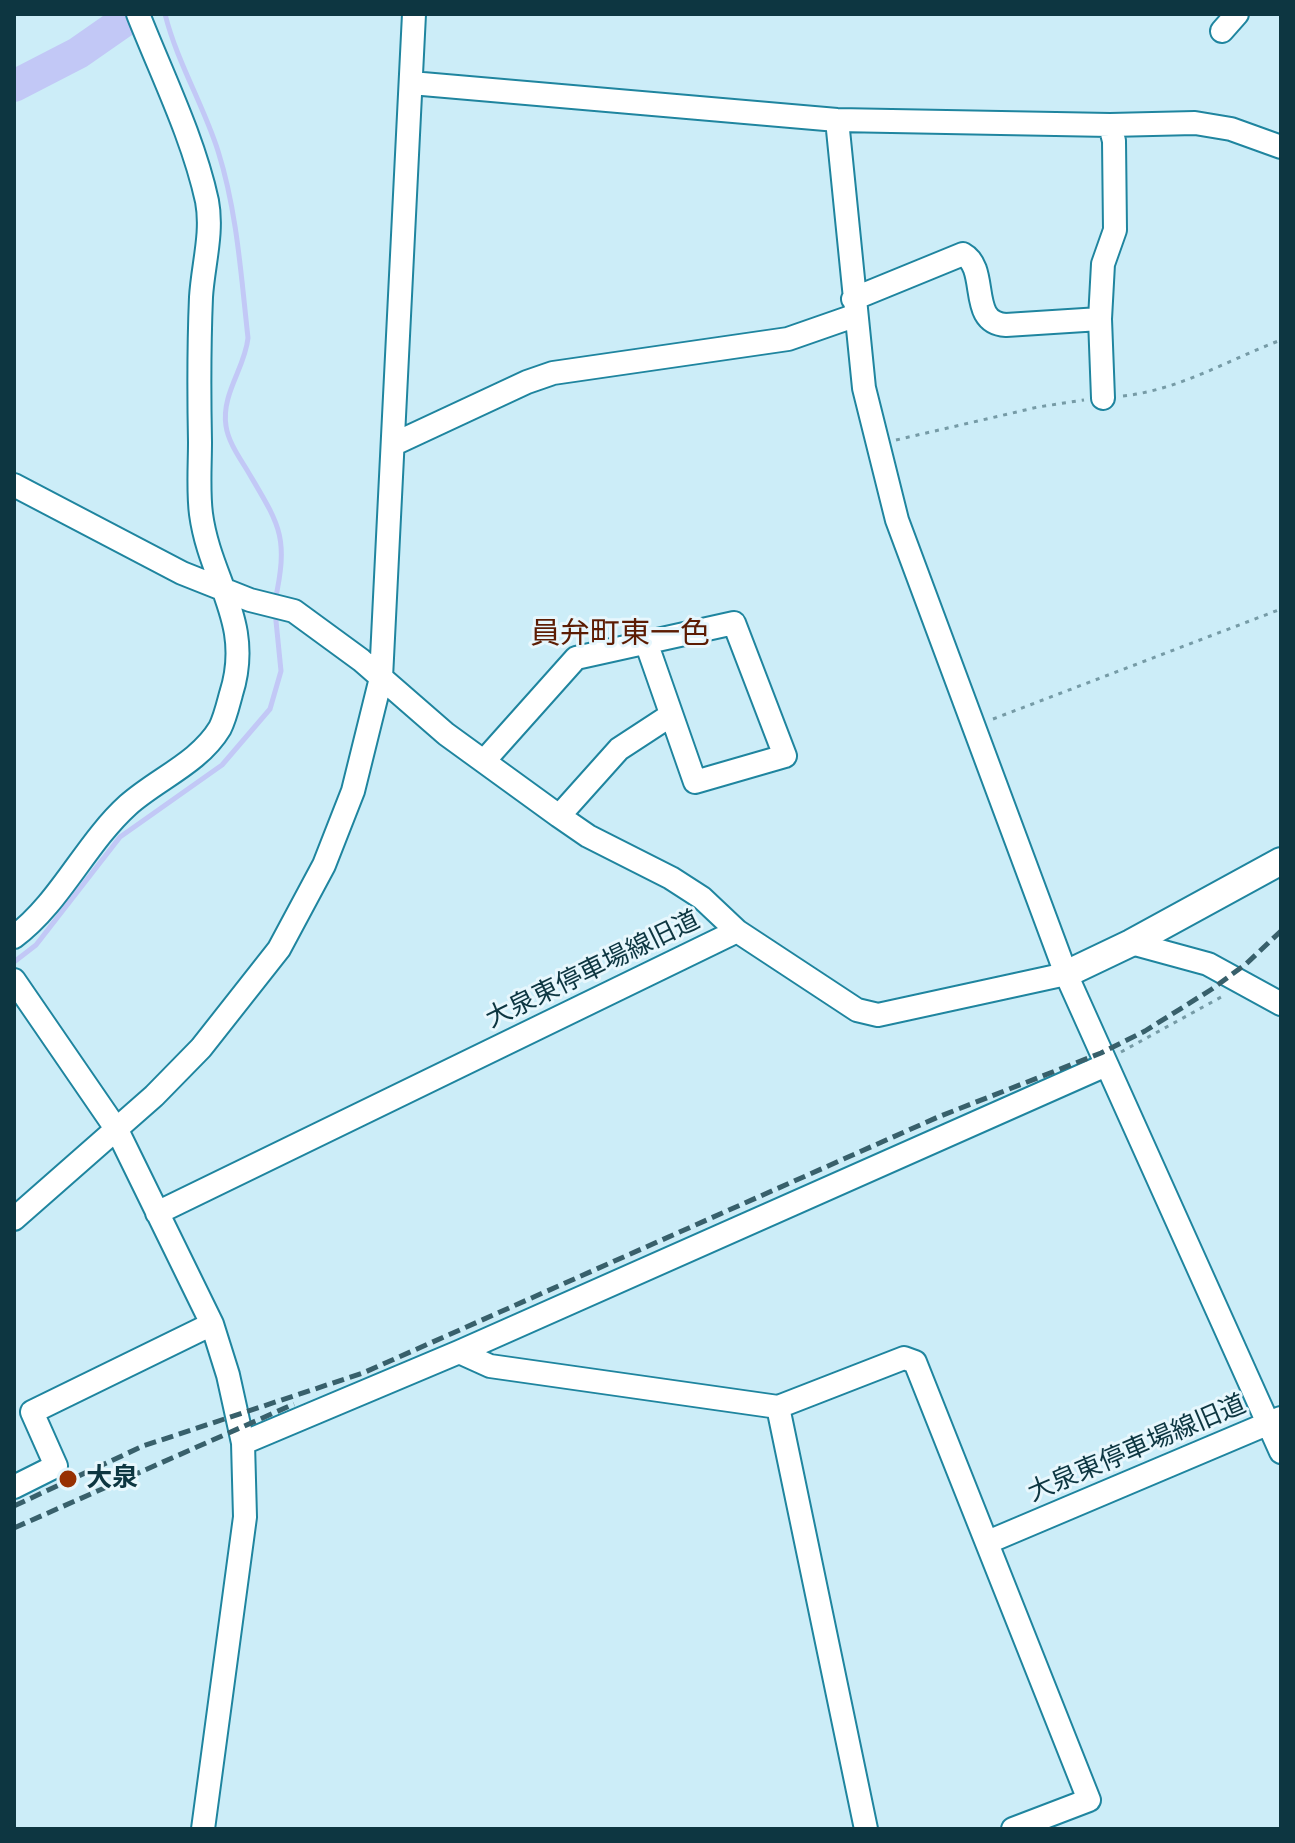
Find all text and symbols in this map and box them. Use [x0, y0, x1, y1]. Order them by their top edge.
district label: 員弁町東一色 [530, 617, 710, 653]
street label: 大泉東停車場線旧道 [481, 905, 705, 1035]
street label: 大泉東停車場線旧道 [1023, 1389, 1251, 1509]
place label: 大泉 [86, 1463, 138, 1495]
marker: 大泉 [57, 1468, 79, 1490]

